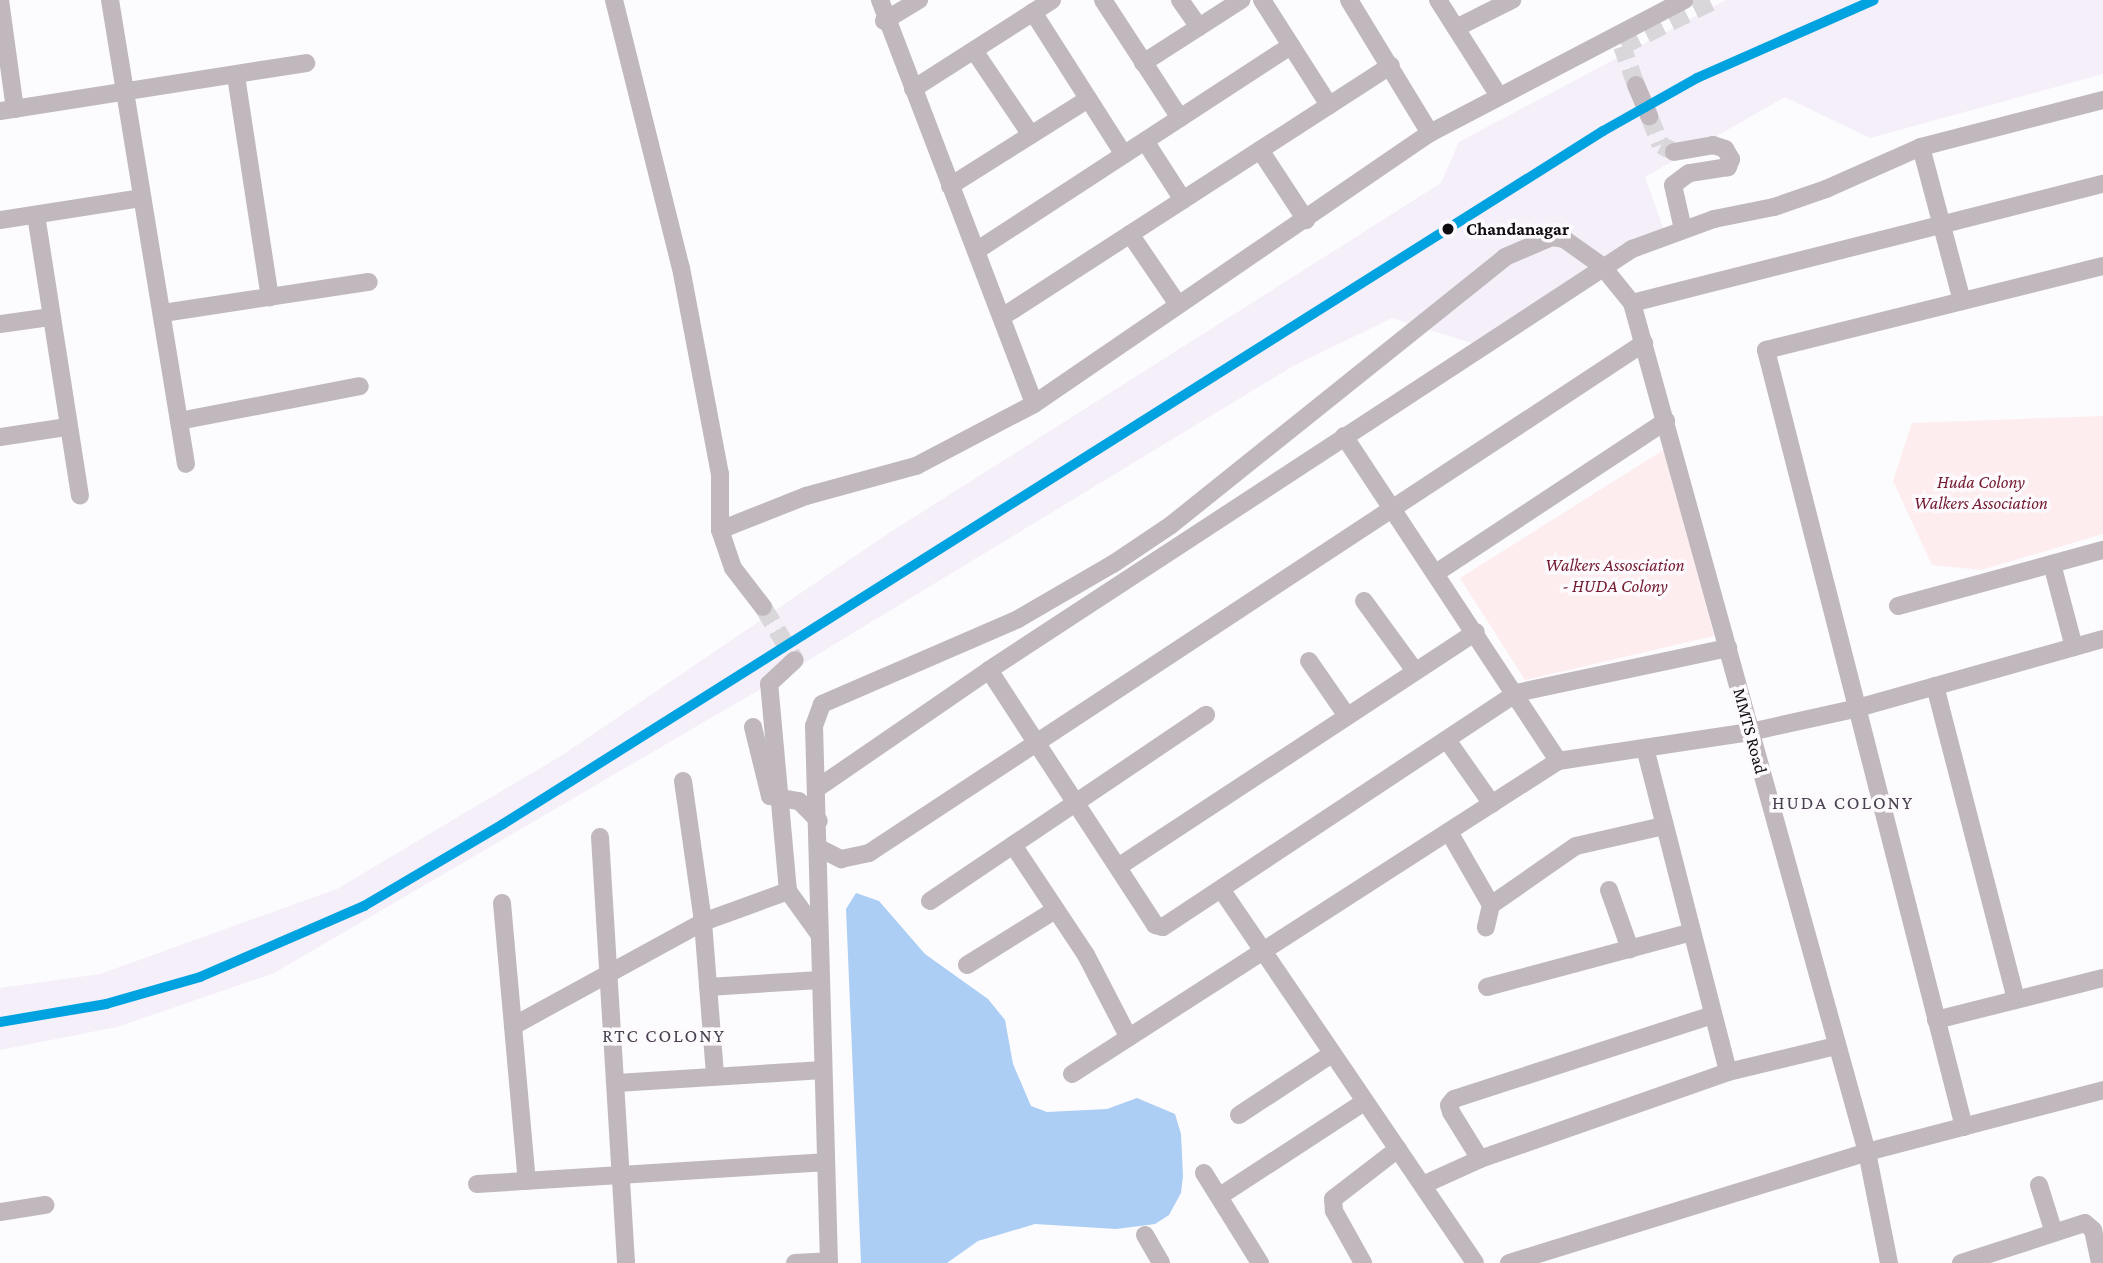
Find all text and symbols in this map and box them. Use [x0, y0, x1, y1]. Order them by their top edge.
marker: Chandanagar [1437, 218, 1459, 240]
place label: Chandanagar [1466, 218, 1569, 240]
park label: Huda Colony Walkers Association [1914, 472, 2048, 514]
park label: Walkers Assosciation - HUDA Colony [1545, 555, 1685, 598]
street label: MMTS Road [1728, 686, 1772, 776]
district label: HUDA COLONY [1773, 792, 1913, 814]
district label: RTC COLONY [604, 1025, 724, 1047]

